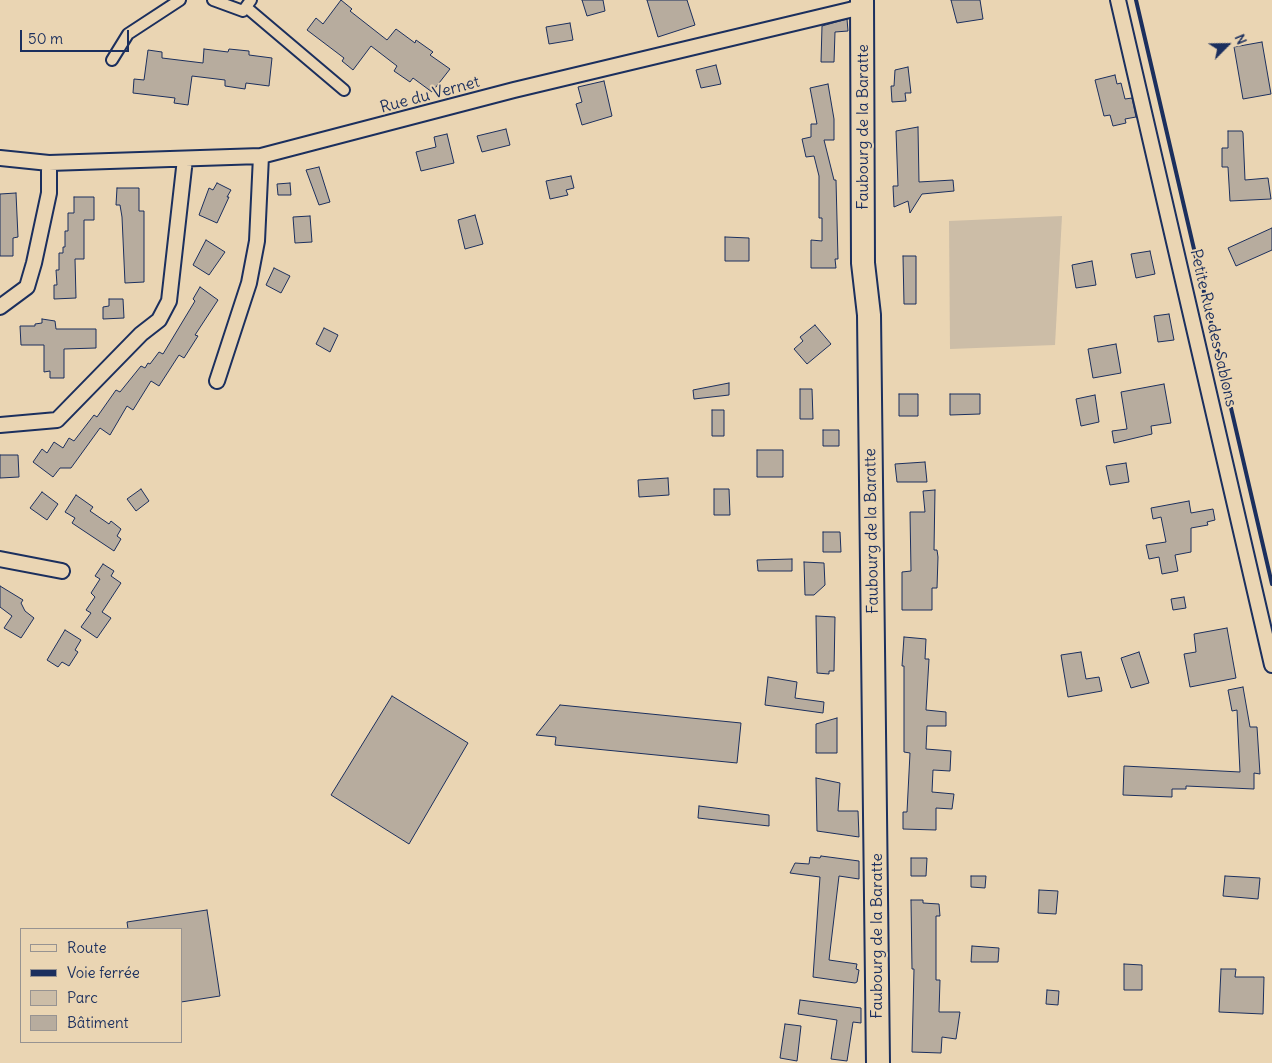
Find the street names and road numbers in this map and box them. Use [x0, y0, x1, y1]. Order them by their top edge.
street label: Faubourg de la Baratte [853, 44, 873, 210]
street label: Rue du Vernet [378, 73, 482, 117]
street label: Petite Rue des Sablons [1186, 247, 1240, 409]
street label: Faubourg de la Baratte [861, 448, 883, 614]
street label: Faubourg de la Baratte [867, 853, 887, 1019]

